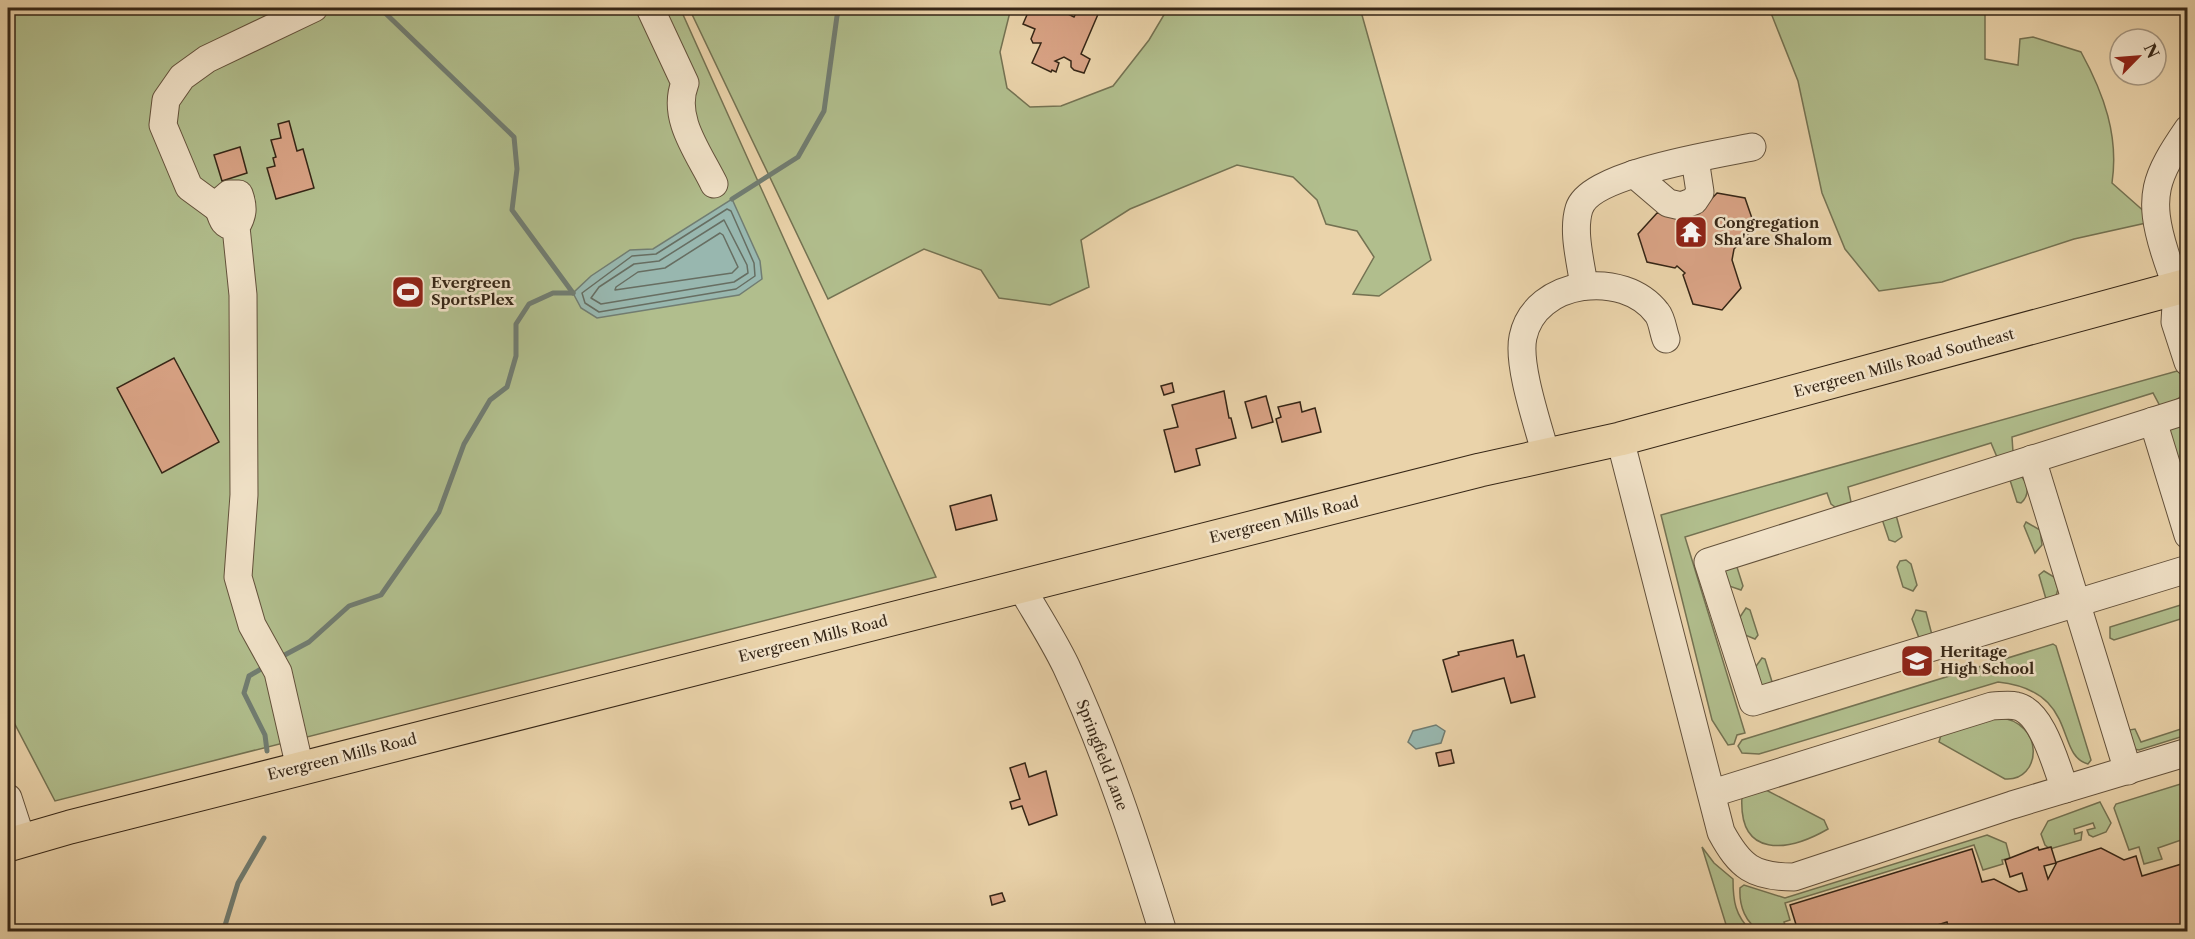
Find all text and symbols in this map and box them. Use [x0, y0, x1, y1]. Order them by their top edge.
north arrow [2108, 27, 2168, 87]
text: N [2140, 40, 2164, 61]
place label: Congregation Sha'are Shalom [1714, 213, 1832, 249]
temple icon: Congregation Sha'are Shalom [1673, 214, 1709, 250]
place label: Evergreen SportsPlex [431, 273, 514, 309]
sports icon: Evergreen SportsPlex [390, 274, 426, 310]
street label: Evergreen Mills Road Southeast [1792, 324, 2017, 401]
street label: Evergreen Mills Road [1207, 492, 1360, 547]
street label: Evergreen Mills Road [736, 611, 889, 666]
place label: Heritage High School [1940, 642, 2034, 678]
school or university icon: Heritage High School [1899, 643, 1935, 679]
street label: Springfield Lane [1073, 697, 1132, 813]
street label: Evergreen Mills Road [265, 729, 418, 784]

